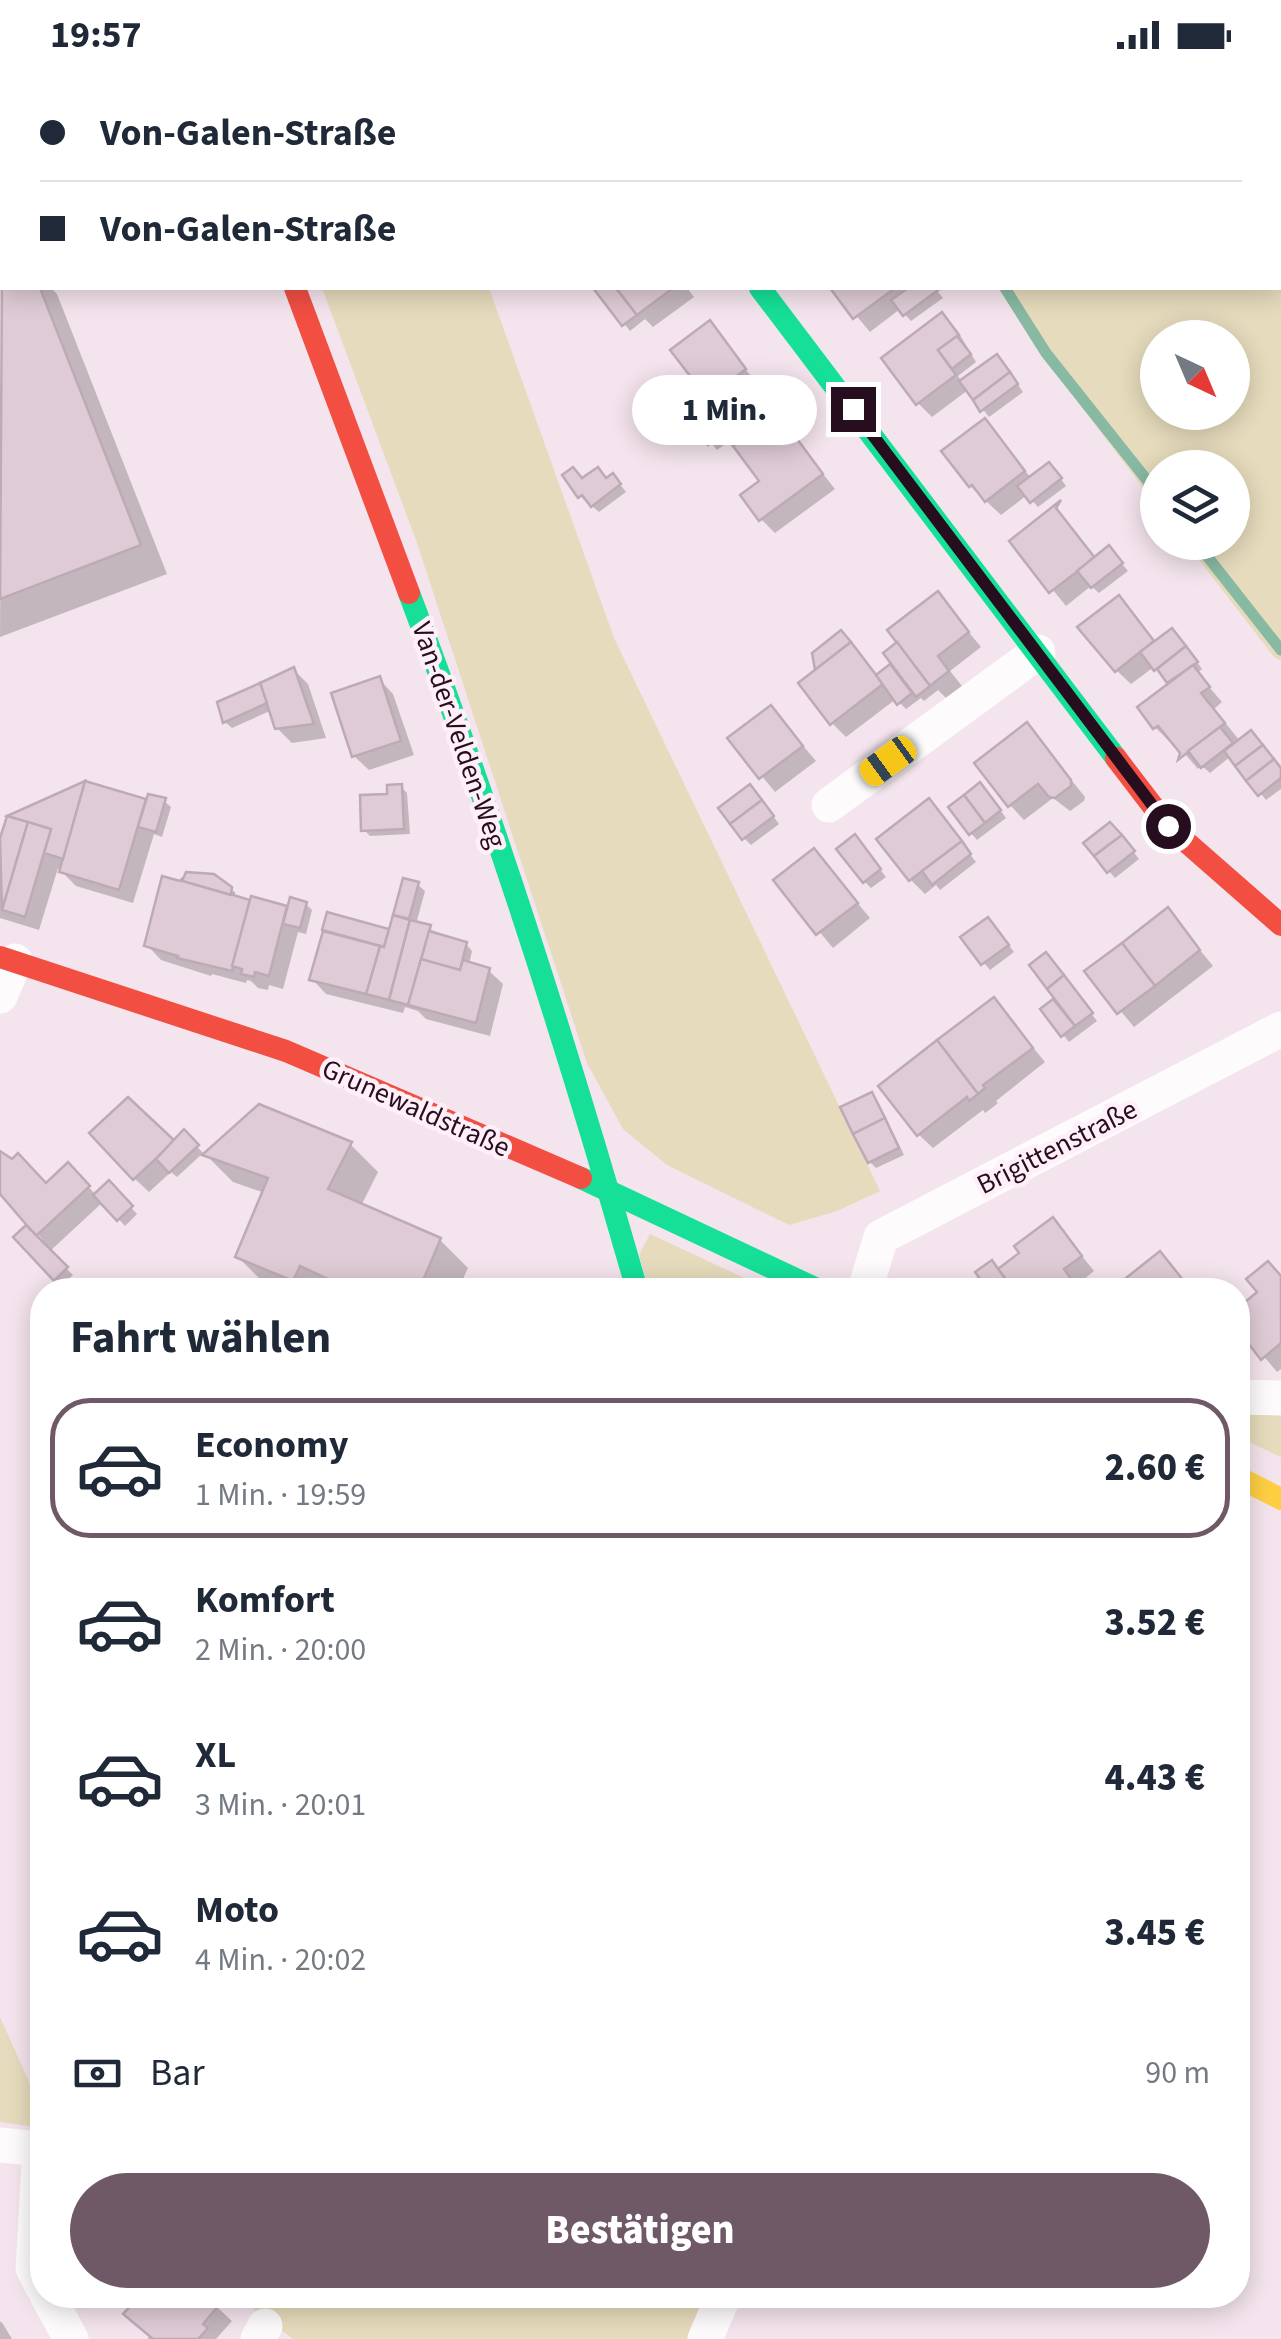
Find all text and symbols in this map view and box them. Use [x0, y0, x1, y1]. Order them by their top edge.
text: 19:57 [50, 8, 142, 62]
text: Von-Galen-Straße [100, 106, 396, 160]
text: Von-Galen-Straße [100, 202, 396, 256]
north arrow [1140, 320, 1250, 430]
map controls [1140, 320, 1250, 560]
callout: 1 Min. [633, 374, 818, 444]
text: 1 Min. [682, 387, 767, 433]
route end [831, 387, 876, 432]
button: layers [1140, 450, 1250, 560]
street label: Van-der-Velden-Weg [402, 617, 516, 853]
car [855, 731, 921, 791]
route start [1146, 804, 1191, 849]
street label: Grunewaldstraße [316, 1049, 516, 1167]
street label: Brigittenstraße [970, 1089, 1144, 1205]
text: Fahrt wählen [70, 1306, 331, 1370]
text: Economy [195, 1418, 348, 1472]
icon: car [75, 1423, 165, 1513]
text: 2.60 € [1104, 1441, 1205, 1495]
text: 1 Min. · 19:59 [195, 1472, 366, 1518]
text: Komfort [195, 1573, 335, 1627]
icon: car [75, 1578, 165, 1668]
text: 3.52 € [1104, 1596, 1205, 1650]
text: 2 Min. · 20:00 [195, 1627, 366, 1673]
text: XL [195, 1728, 236, 1782]
icon: car [75, 1733, 165, 1823]
text: 4.43 € [1104, 1751, 1205, 1805]
text: 3 Min. · 20:01 [195, 1782, 366, 1828]
text: Moto [195, 1883, 279, 1937]
icon: car [75, 1888, 165, 1978]
text: 3.45 € [1104, 1906, 1205, 1960]
text: 4 Min. · 20:02 [195, 1937, 366, 1983]
icon: cash [70, 2046, 125, 2101]
text: Bar [150, 2046, 205, 2100]
text: 90 m [1145, 2050, 1210, 2096]
button: Bestätigen [70, 2173, 1210, 2288]

